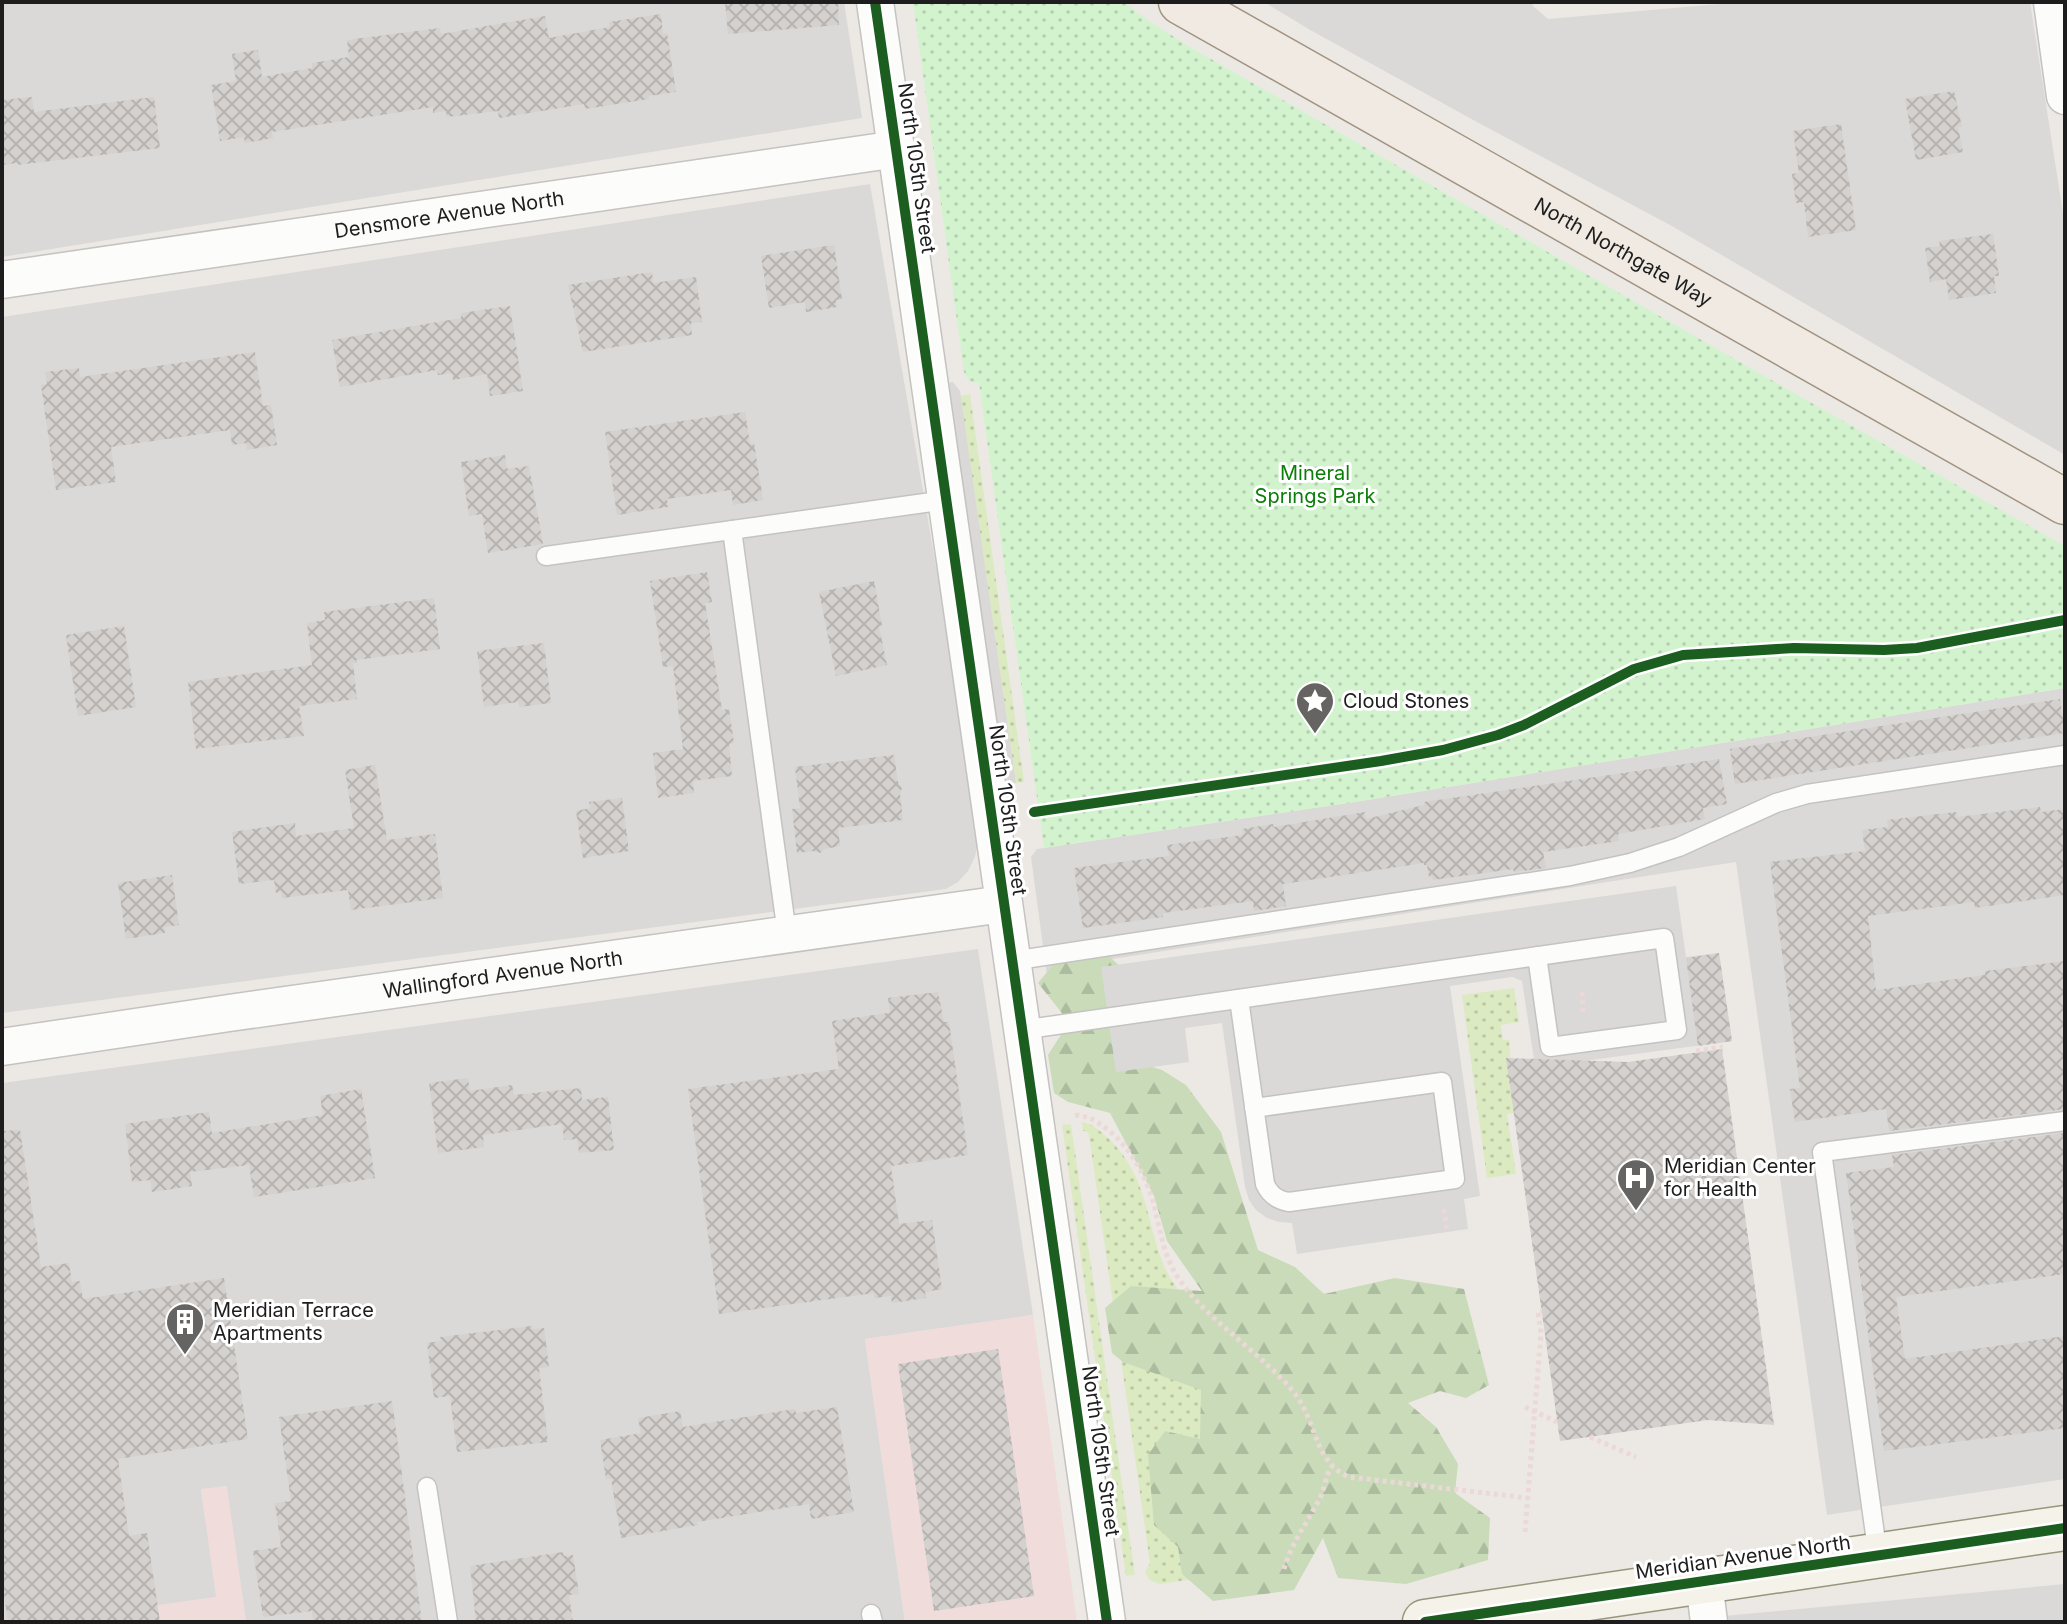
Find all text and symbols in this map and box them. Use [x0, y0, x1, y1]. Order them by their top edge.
street label: North 105th Street [893, 81, 941, 255]
street label: Densmore Avenue North [333, 186, 566, 243]
street label: North Northgate Way [1530, 192, 1716, 312]
park label: Mineral Springs Park [1255, 461, 1375, 508]
place icon: Cloud Stones [1294, 680, 1336, 735]
place label: Cloud Stones [1343, 689, 1469, 713]
street label: North 105th Street [984, 723, 1032, 897]
street label: Wallingford Avenue North [381, 946, 624, 1003]
place label: Meridian Center for Health [1664, 1154, 1816, 1201]
hospital icon: Meridian Center for Health [1615, 1157, 1657, 1212]
place label: Meridian Terrace Apartments [213, 1298, 374, 1345]
building icon: Meridian Terrace Apartments [164, 1301, 206, 1356]
street label: North 105th Street [1077, 1364, 1125, 1538]
street label: Meridian Avenue North [1634, 1530, 1852, 1584]

